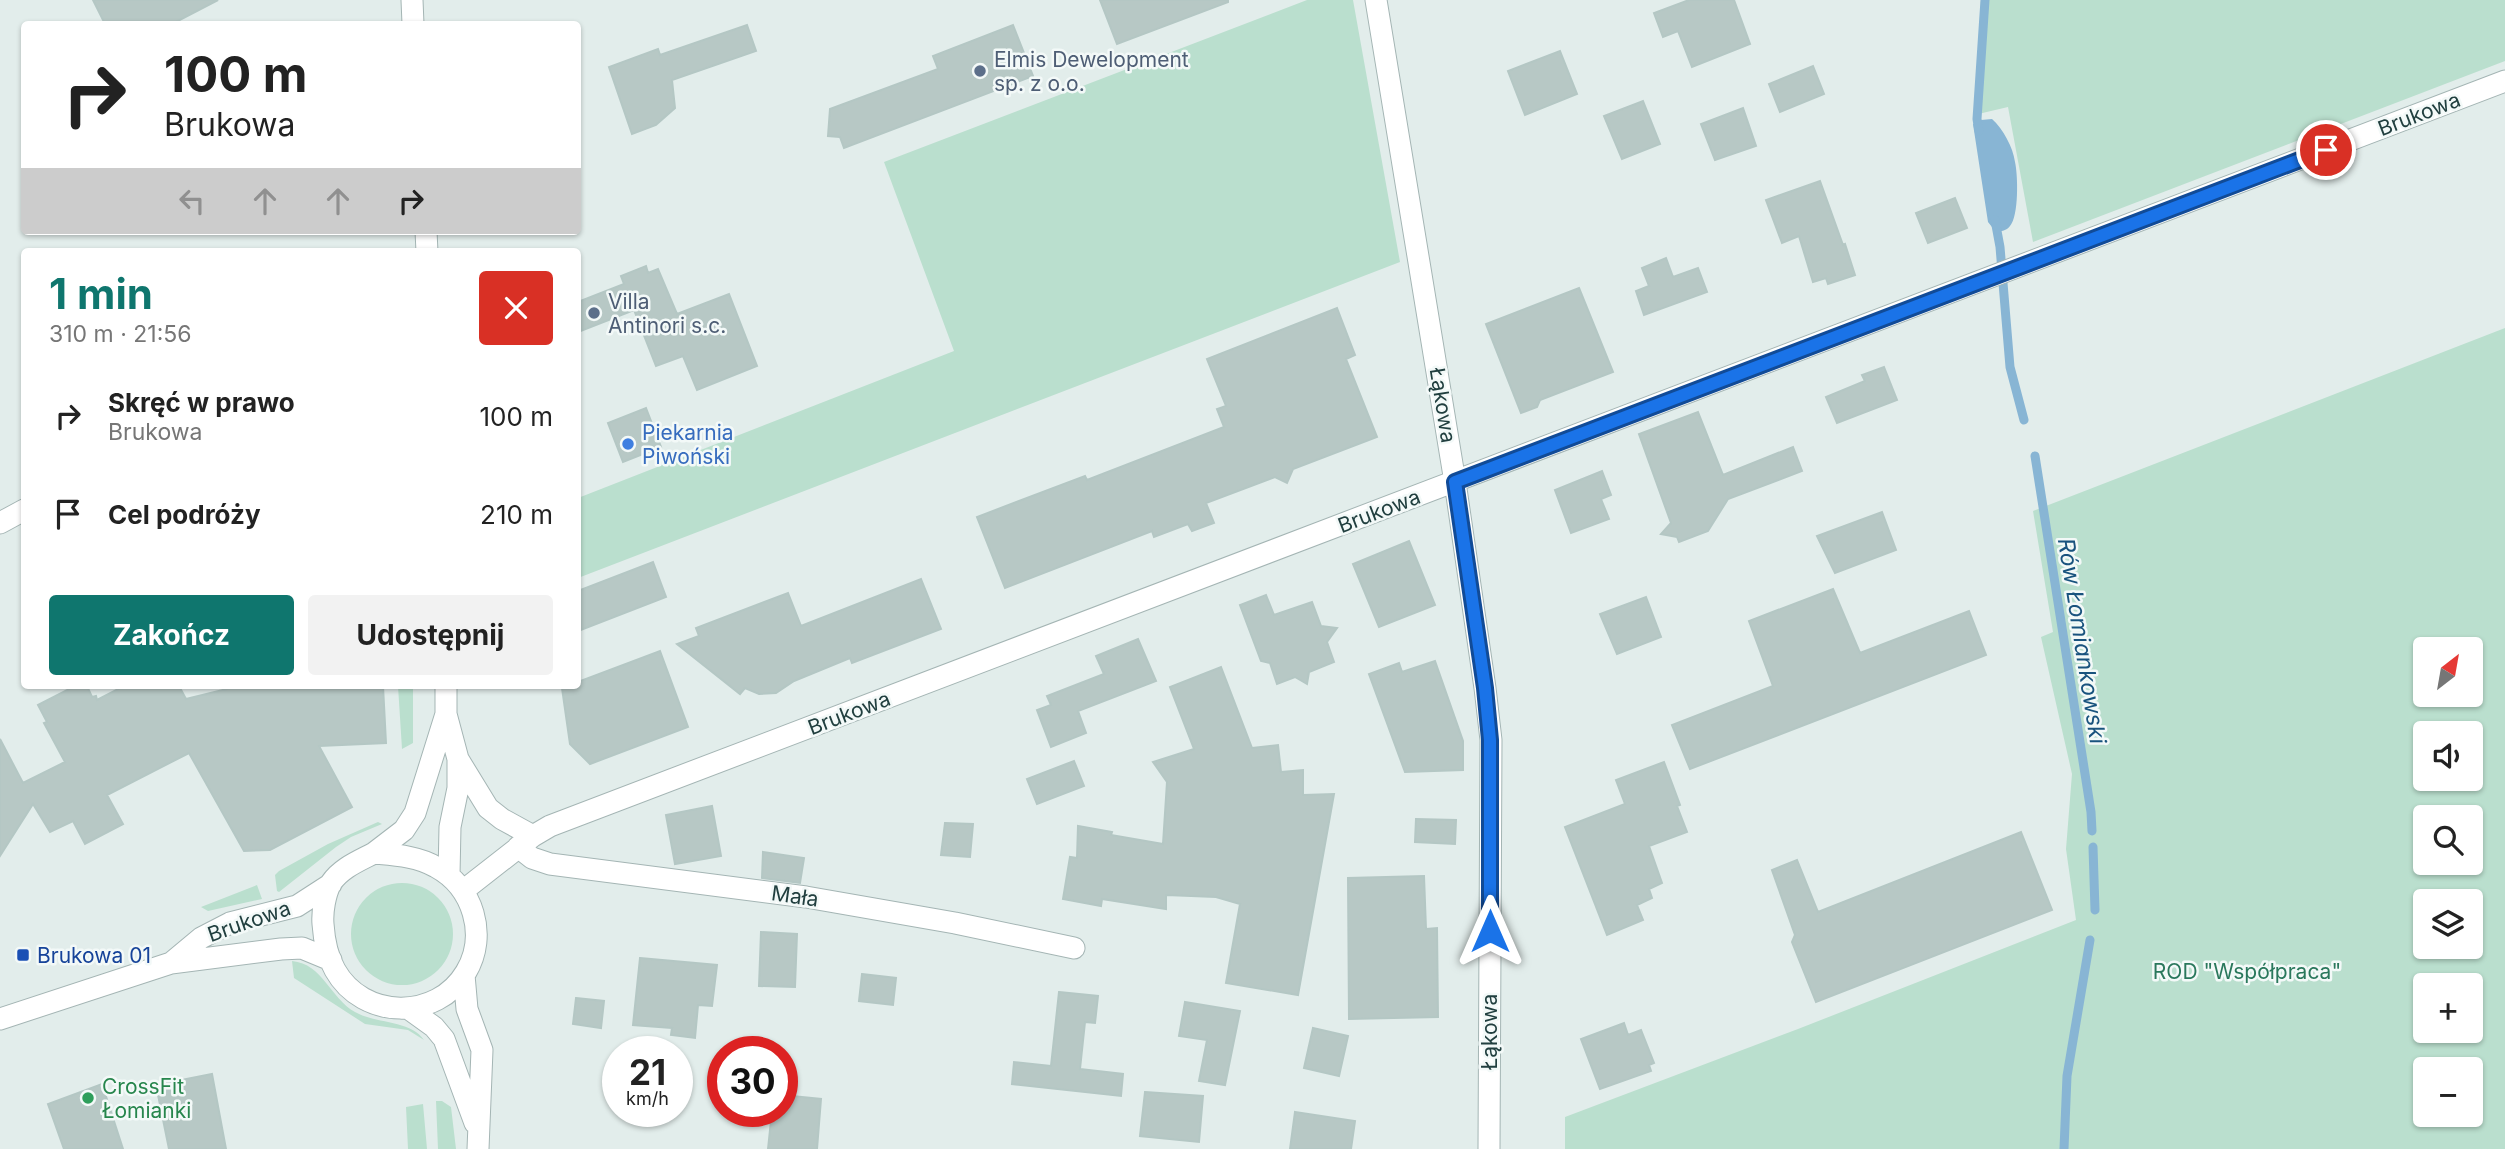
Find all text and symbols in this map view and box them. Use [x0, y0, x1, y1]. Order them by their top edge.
text: 100 m [164, 45, 308, 104]
place label: Elmis Dewelopment sp. z o.o. [994, 47, 1189, 96]
icon: right [49, 49, 140, 140]
marker: Elmis Dewelopment sp. z o.o. [972, 63, 988, 79]
street label: Brukowa [2374, 87, 2464, 141]
text: Brukowa [164, 105, 296, 144]
pin [2296, 120, 2356, 180]
icon: arrive [2307, 131, 2345, 169]
icon: left [173, 182, 211, 220]
icon: ahead [246, 182, 284, 220]
icon: ahead [319, 182, 357, 220]
icon: right [392, 182, 430, 220]
text: 1 min [49, 268, 153, 319]
button: close [479, 271, 553, 345]
place label: Villa Antinori s.c. [608, 289, 726, 338]
marker: Villa Antinori s.c. [586, 305, 602, 321]
text: 310 m · 21:56 [49, 320, 192, 348]
street label: Łąkowa [1425, 365, 1461, 445]
text: Skręć w prawo [108, 387, 295, 418]
icon: right [49, 397, 87, 435]
text: 100 m [480, 401, 553, 432]
text: Brukowa [108, 418, 203, 446]
place label: Piekarnia Piwoński [642, 420, 734, 469]
marker: Piekarnia Piwoński [620, 436, 636, 452]
street label: Brukowa [1334, 484, 1424, 538]
icon: arrive [49, 495, 87, 533]
text: Cel podróży [108, 499, 261, 530]
text: 210 m [480, 499, 553, 530]
water label: Rów Łomiankowski [2052, 536, 2112, 746]
button: Zakończ [49, 595, 294, 675]
button: Udostępnij [308, 595, 553, 675]
north arrow [2413, 637, 2483, 707]
map controls [2413, 637, 2483, 1127]
street label: Brukowa [804, 686, 894, 740]
button: sound [2413, 721, 2483, 791]
button: search [2413, 805, 2483, 875]
street label: Mała [770, 880, 820, 912]
button: layers [2413, 889, 2483, 959]
position arrow [1453, 894, 1527, 968]
street label: Brukowa [204, 895, 294, 947]
place label: Brukowa 01 [37, 943, 151, 968]
marker: Brukowa 01 [15, 947, 31, 963]
park label: ROD "Współpraca" [2153, 959, 2341, 984]
button: + [2413, 973, 2483, 1043]
street label: Łąkowa [1477, 994, 1502, 1070]
speed limit sign: 30 [707, 1036, 798, 1127]
text: 21 [629, 1051, 666, 1093]
button: − [2413, 1057, 2483, 1127]
place label: CrossFit Łomianki [102, 1074, 191, 1123]
text: km/h [626, 1088, 669, 1109]
marker: CrossFit Łomianki [80, 1090, 96, 1106]

